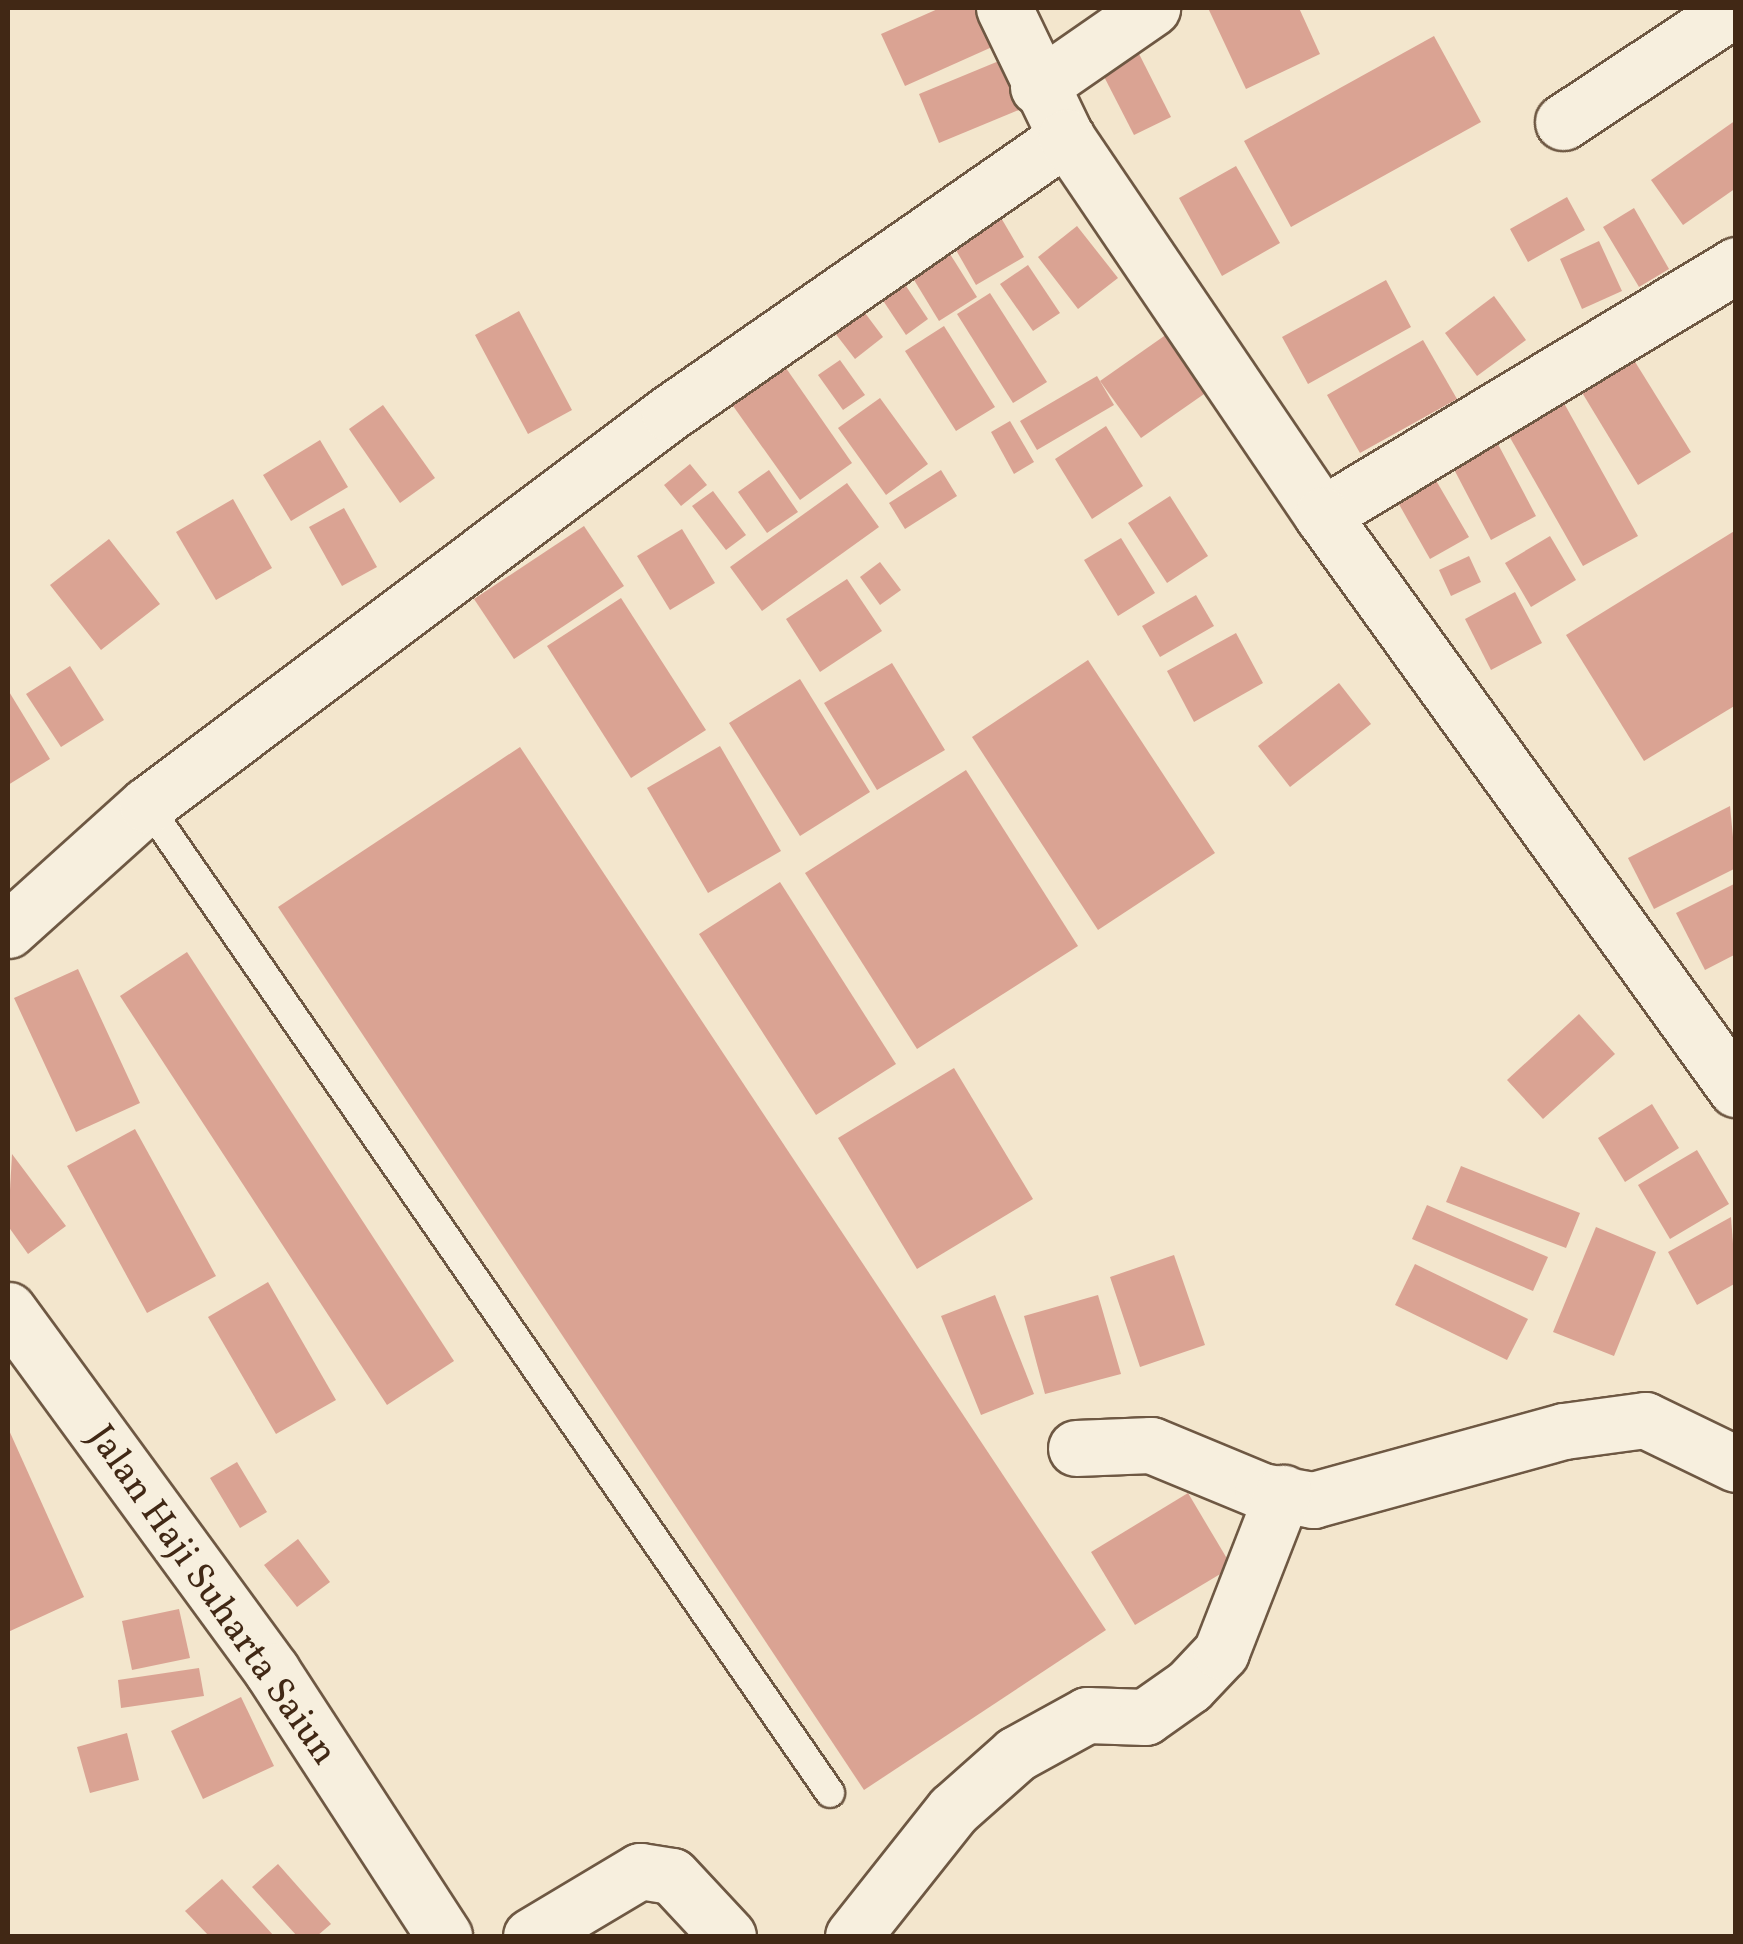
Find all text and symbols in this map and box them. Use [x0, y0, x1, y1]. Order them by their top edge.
street label: Jalan Haji Suharta Saiun [76, 1417, 346, 1775]

